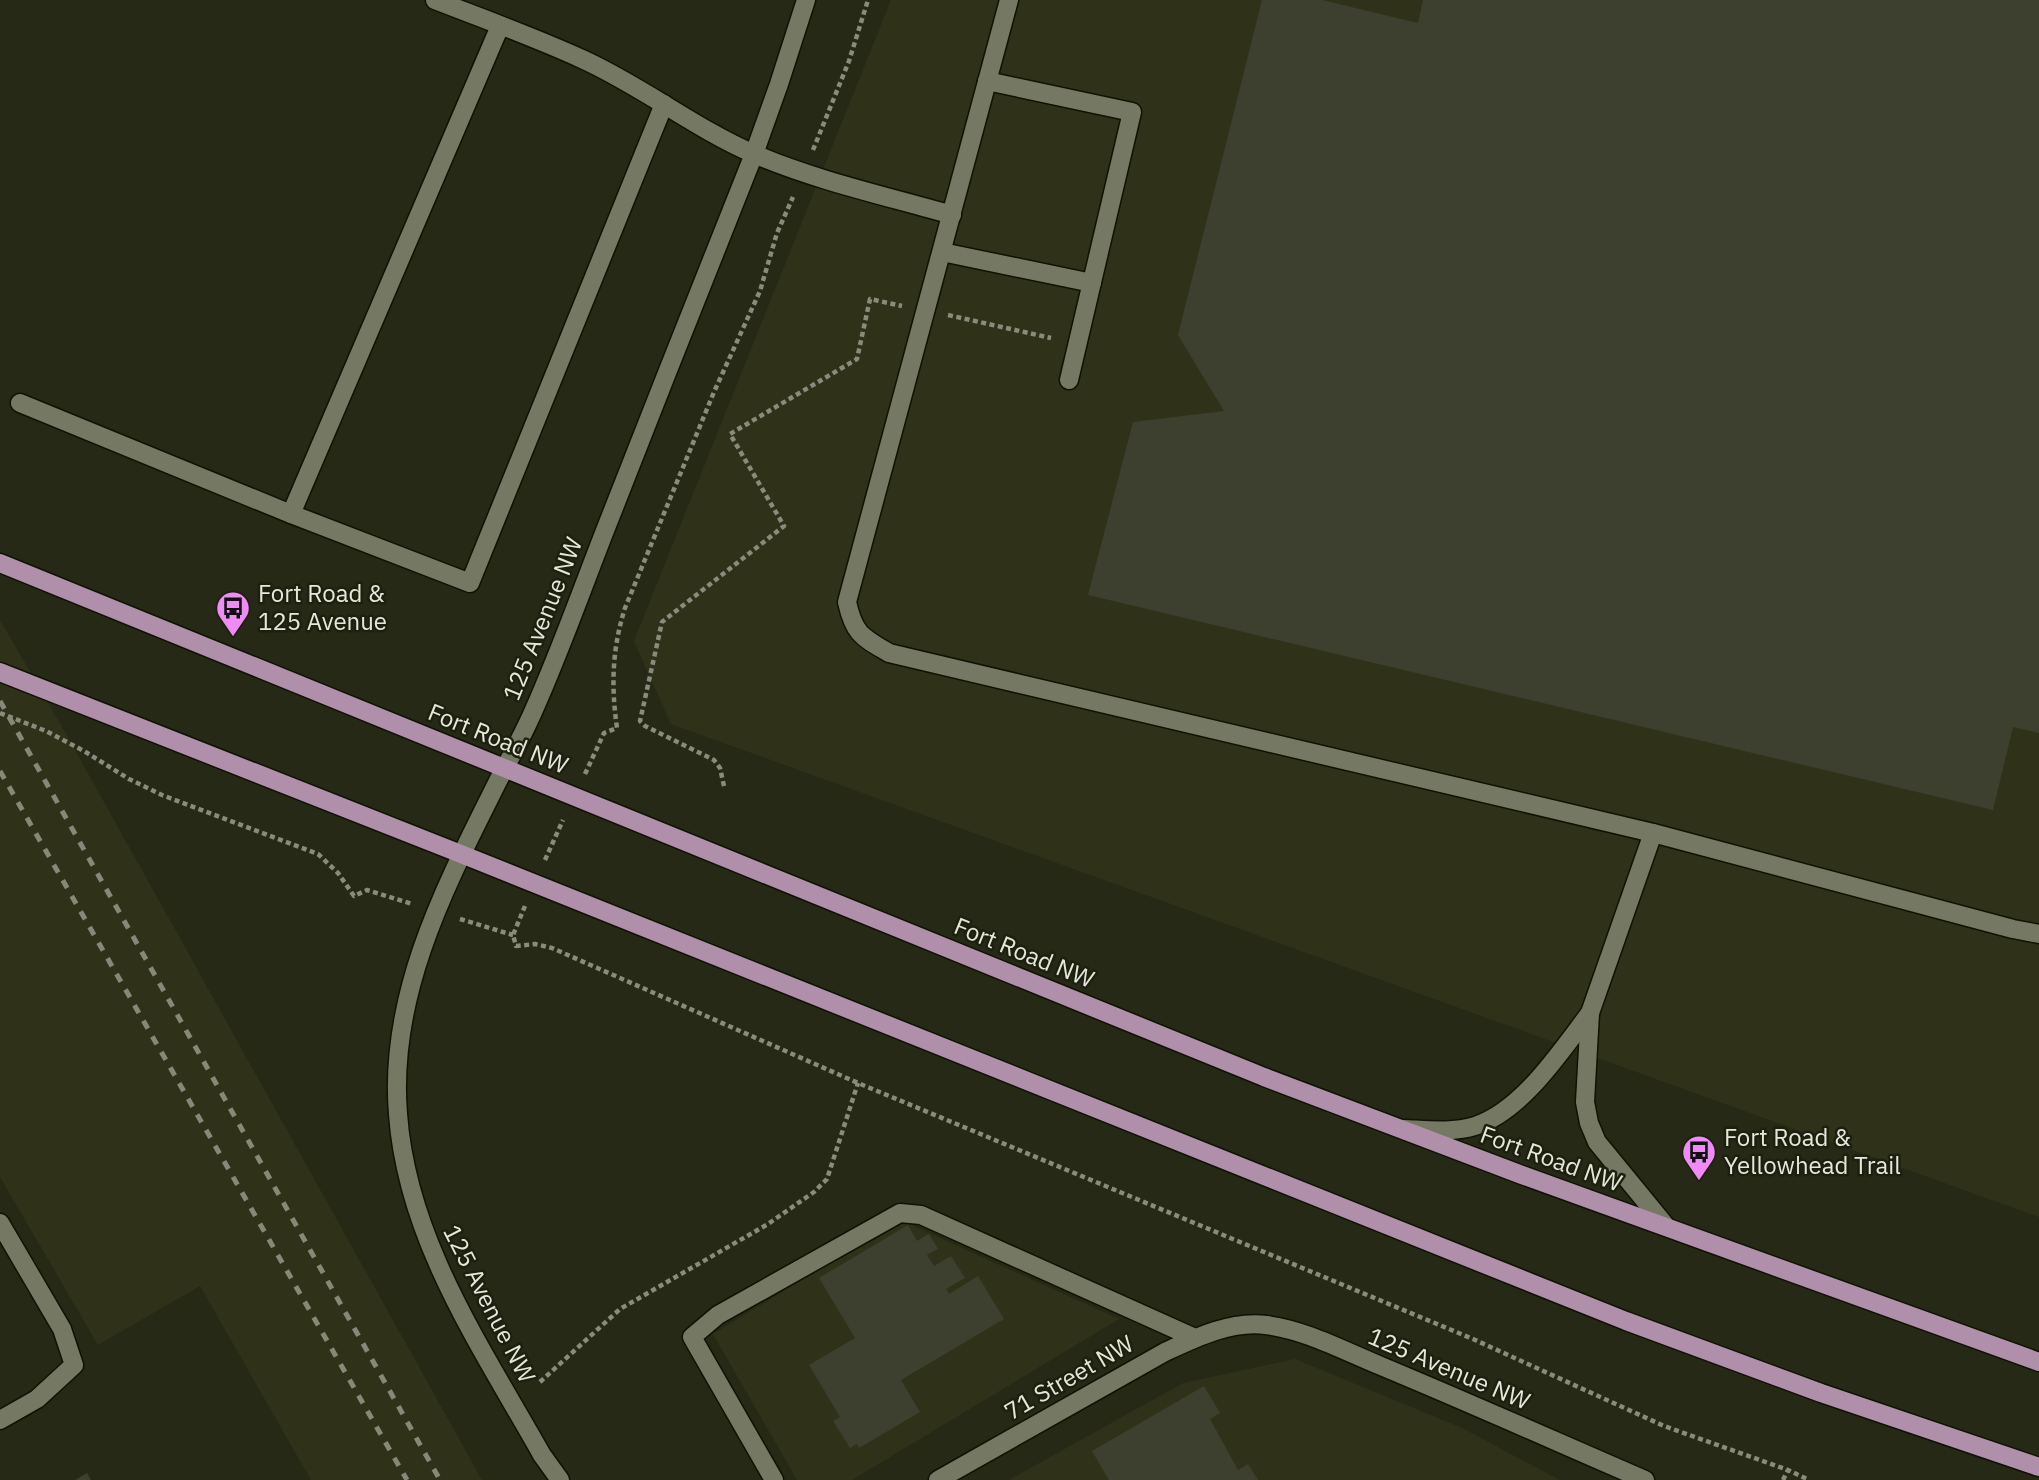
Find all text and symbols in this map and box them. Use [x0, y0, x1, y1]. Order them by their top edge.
street label: 125 Avenue NW [495, 532, 589, 705]
place label: Fort Road & 125 Avenue [258, 577, 387, 637]
bus stop icon: Fort Road & 125 Avenue [214, 589, 252, 638]
street label: Fort Road NW [424, 695, 573, 781]
street label: Fort Road NW [950, 909, 1099, 995]
street label: Fort Road NW [1476, 1118, 1627, 1198]
place label: Fort Road & Yellowhead Trail [1724, 1121, 1901, 1181]
bus stop icon: Fort Road & Yellowhead Trail [1680, 1133, 1718, 1182]
street label: 125 Avenue NW [436, 1219, 543, 1388]
street label: 125 Avenue NW [1364, 1320, 1535, 1417]
street label: 71 Street NW [998, 1327, 1139, 1427]

